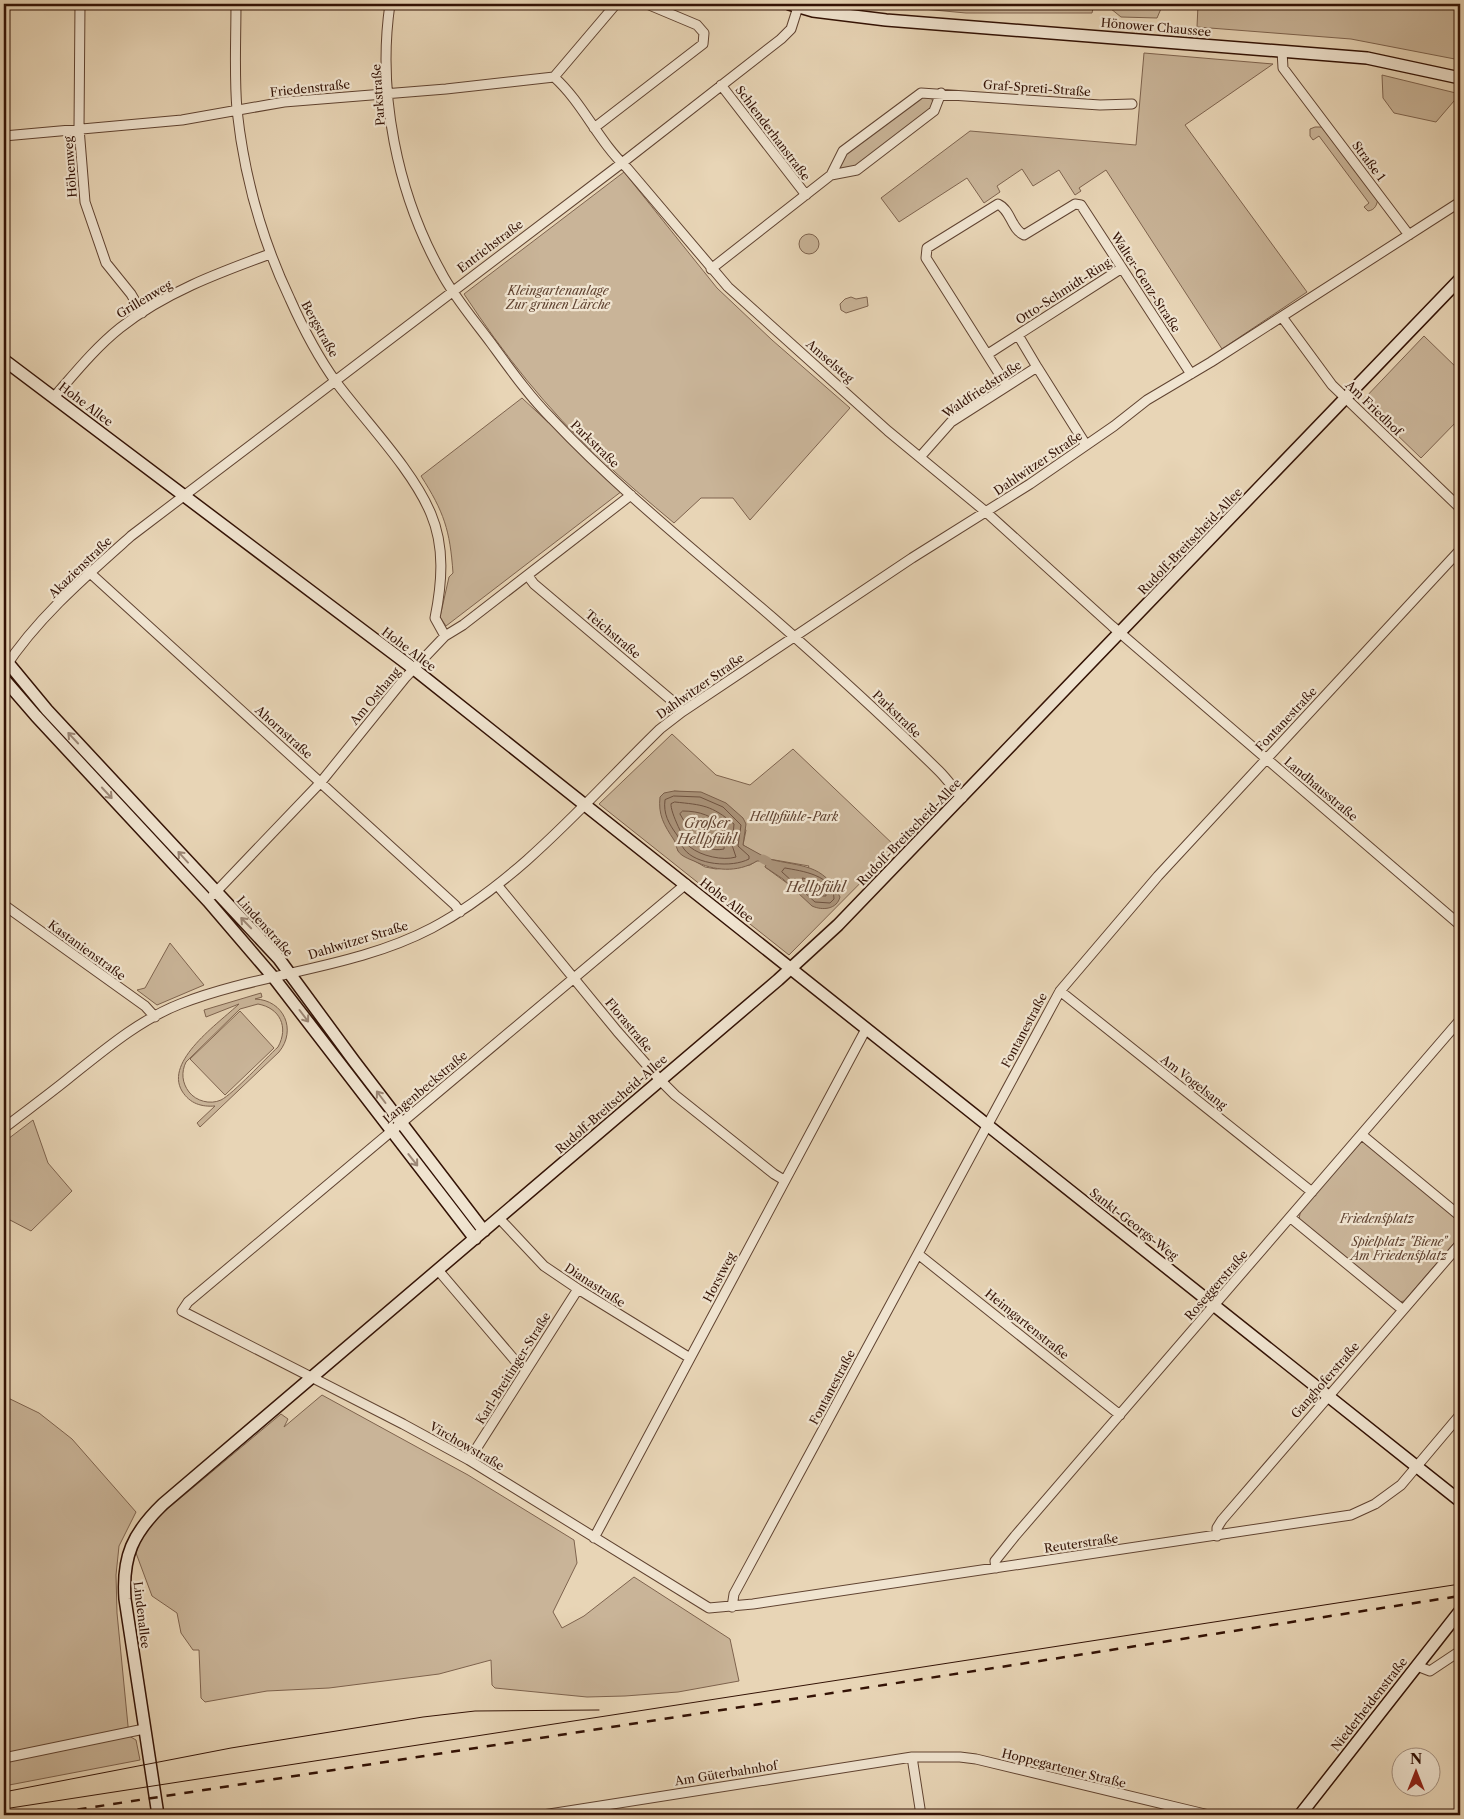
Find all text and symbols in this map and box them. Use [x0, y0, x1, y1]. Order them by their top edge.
street label: Hönower Chaussee [1100, 15, 1212, 39]
street label: Parkstraße [368, 63, 388, 126]
street label: Friedenstraße [269, 76, 351, 100]
street label: Graf-Spreti-Straße [983, 77, 1092, 99]
street label: Schlenderhanstraße [732, 83, 814, 184]
street label: Höhenweg [60, 135, 80, 198]
street label: Straße 1 [1349, 138, 1389, 184]
street label: Entrichstraße [454, 216, 526, 276]
street label: Walter-Genz-Straße [1107, 228, 1184, 335]
street label: Otto-Schmidt-Ring [1013, 254, 1114, 327]
street label: Grillenweg [114, 276, 175, 321]
park label: Kleingartenanlage Zur grünen Lärche [505, 283, 611, 312]
street label: Bergstraße [298, 298, 342, 360]
street label: Amselsteg [802, 336, 857, 386]
street label: Waldfriedstraße [939, 357, 1025, 422]
street label: Am Friedhof [1342, 377, 1407, 440]
street label: Hohe Allee [56, 379, 116, 429]
street label: Parkstraße [568, 417, 623, 471]
street label: Dahlwitzer Straße [991, 428, 1085, 498]
street label: Rudolf-Breitscheid-Allee [1135, 484, 1245, 598]
street label: Akazienstraße [45, 533, 115, 601]
street label: Teichstraße [582, 606, 644, 662]
street label: Hohe Allee [379, 624, 439, 674]
street label: Dahlwitzer Straße [653, 650, 747, 722]
street label: Am Osthang [346, 664, 404, 729]
street label: Fontanestraße [1252, 683, 1320, 754]
street label: Parkstraße [870, 687, 925, 741]
street label: Ahornstraße [251, 702, 316, 762]
one-way arrow [67, 732, 79, 744]
street label: Landhausstraße [1281, 754, 1361, 824]
street label: Rudolf-Breitscheid-Allee [854, 775, 964, 889]
one-way arrow [101, 786, 113, 799]
park label: Hellpfühle-Park [749, 809, 839, 824]
water label: Großer Hellpfühl [676, 814, 738, 848]
one-way arrow [178, 850, 189, 863]
street label: Hohe Allee [697, 874, 757, 926]
water label: Hellpfühl [785, 878, 847, 896]
street label: Lindenstraße [234, 893, 296, 960]
street label: Kastanienstraße [45, 917, 129, 983]
one-way arrow [240, 918, 252, 930]
street label: Dahlwitzer Straße [306, 918, 410, 962]
street label: Fontanestraße [998, 990, 1050, 1070]
street label: Florastraße [602, 995, 656, 1055]
one-way arrow [298, 1009, 309, 1022]
street label: Langenbeckstraße [380, 1047, 470, 1127]
street label: Rudolf-Breitscheid-Allee [552, 1051, 670, 1157]
street label: Am Vogelsang [1157, 1051, 1231, 1113]
one-way arrow [376, 1090, 386, 1104]
one-way arrow [407, 1153, 418, 1166]
street label: Sankt-Georgs-Weg [1087, 1185, 1182, 1264]
park label: Friedensplatz [1339, 1211, 1415, 1226]
park label: Spielplatz "Biene" Am Friedensplatz [1349, 1234, 1449, 1263]
street label: Roseggerstraße [1181, 1247, 1251, 1323]
street label: Horstweg [700, 1249, 739, 1305]
street label: Dianastraße [562, 1260, 628, 1310]
street label: Heimgartenstraße [982, 1286, 1072, 1363]
street label: Karl-Breitinger-Straße [472, 1309, 554, 1427]
street label: Ganghoferstraße [1288, 1339, 1362, 1421]
street label: Fontanestraße [806, 1347, 858, 1427]
street label: Virchowstraße [426, 1418, 507, 1474]
street label: Reuterstraße [1043, 1530, 1119, 1556]
street label: Lindenallee [130, 1581, 154, 1650]
street label: Niederheidenstraße [1328, 1654, 1410, 1754]
street label: Hoppegartener Straße [1000, 1745, 1128, 1791]
north arrow [1392, 1746, 1442, 1796]
text: N [1410, 1750, 1422, 1768]
street label: Am Güterbahnhof [673, 1757, 780, 1789]

